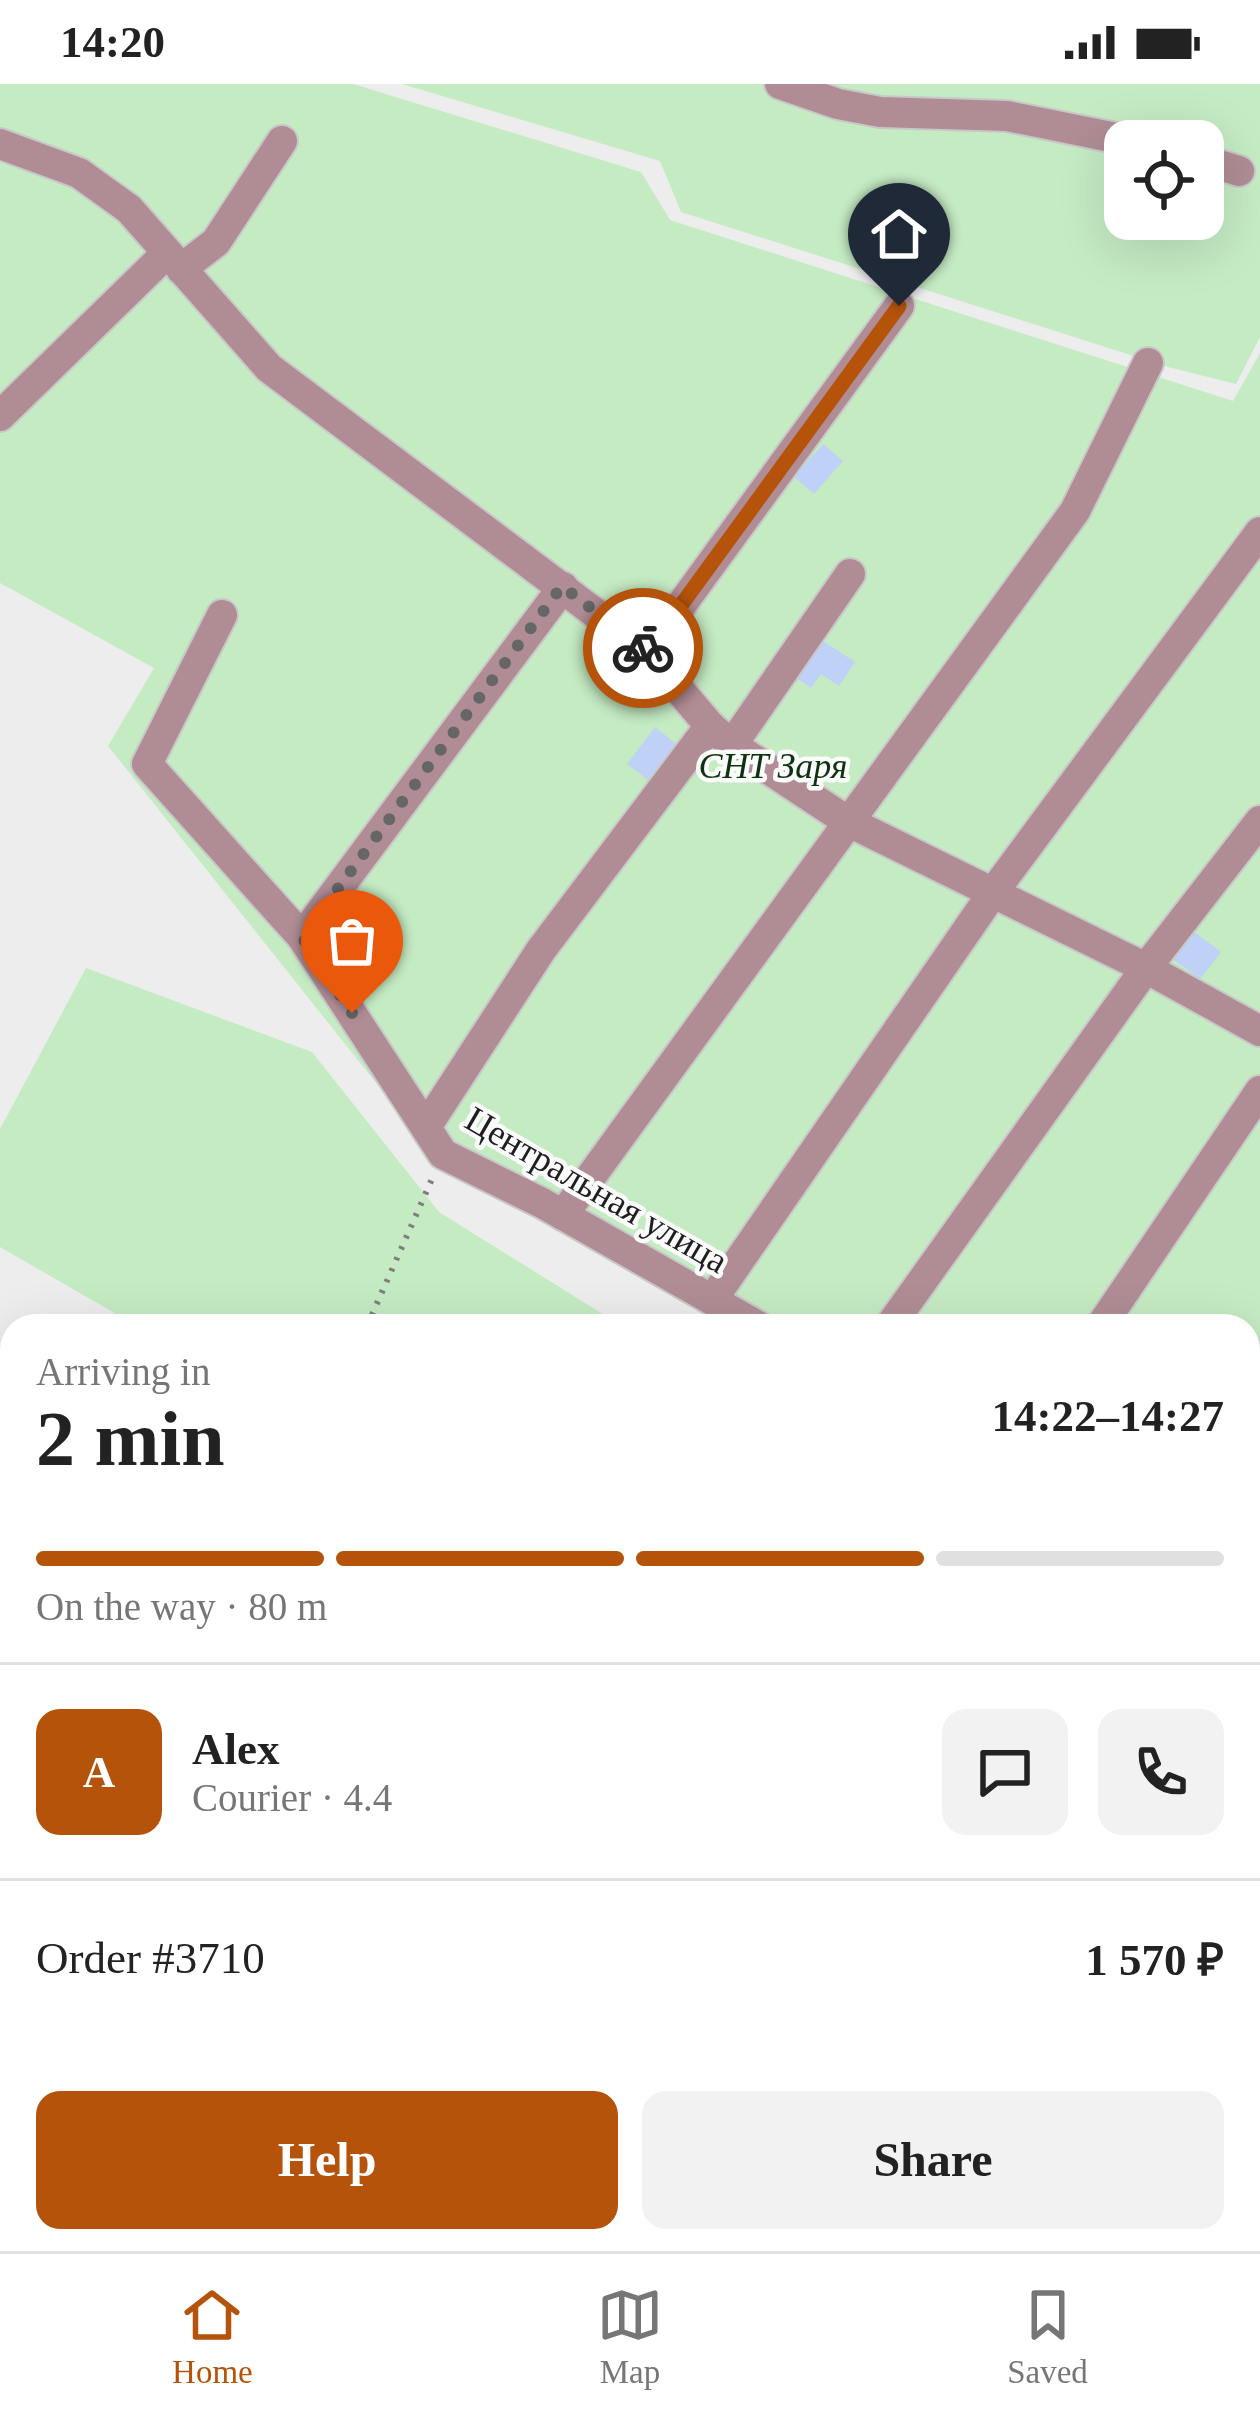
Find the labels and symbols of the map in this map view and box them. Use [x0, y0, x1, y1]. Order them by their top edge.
pin [848, 183, 950, 306]
courier [583, 588, 703, 708]
park label: СНТ Заря [698, 746, 848, 786]
pin [301, 890, 403, 1013]
street label: Центральная улица [458, 1099, 735, 1281]

